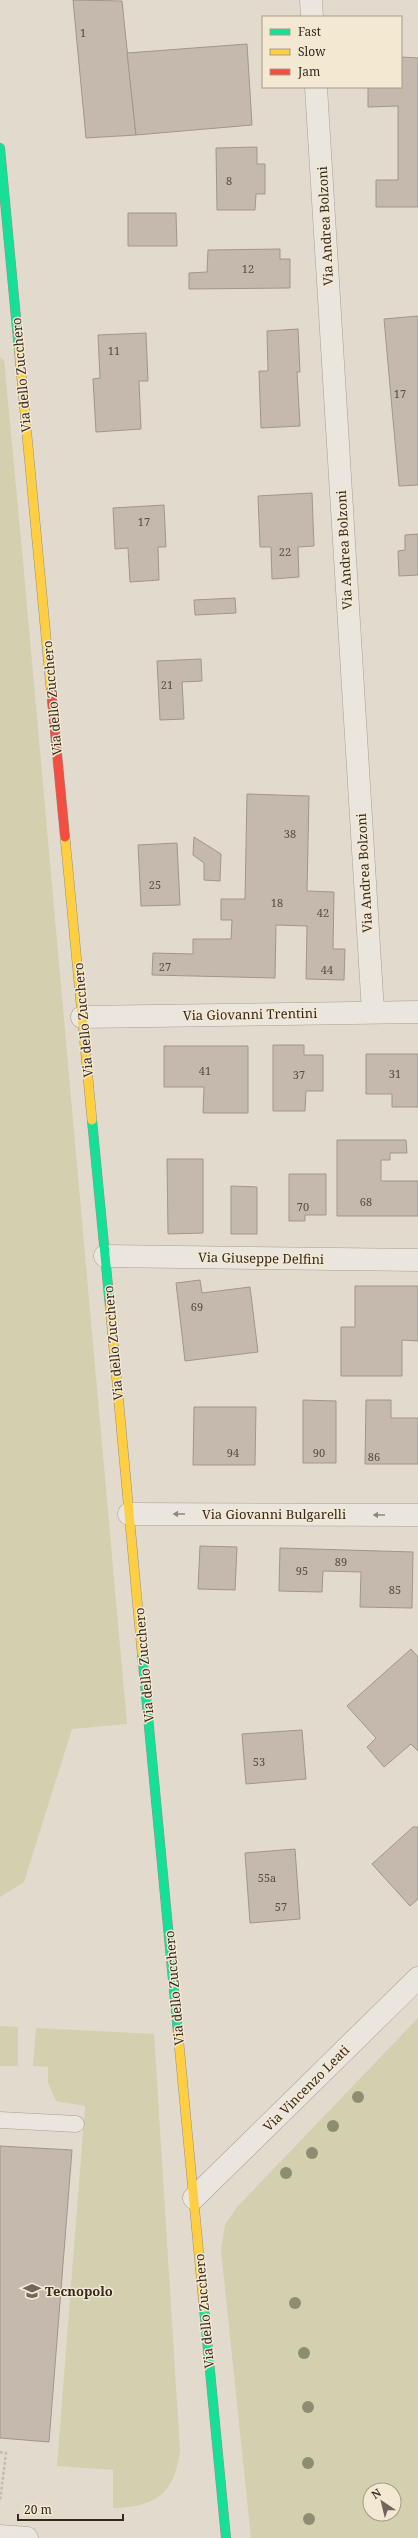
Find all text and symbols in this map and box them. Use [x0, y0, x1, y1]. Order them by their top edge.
legend [262, 16, 402, 88]
text: Fast [298, 23, 321, 40]
house number: 1 [80, 25, 86, 40]
text: Slow [298, 43, 326, 60]
text: Jam [297, 63, 320, 80]
street label: Via Andrea Bolzoni [313, 166, 337, 286]
house number: 8 [226, 173, 232, 188]
house number: 12 [242, 261, 254, 276]
street label: Via dello Zucchero [7, 317, 35, 433]
house number: 11 [108, 343, 120, 358]
house number: 17 [394, 386, 406, 401]
street label: Via Andrea Bolzoni [332, 490, 356, 610]
house number: 17 [138, 514, 150, 529]
house number: 22 [279, 544, 291, 559]
street label: Via dello Zucchero [38, 640, 66, 756]
house number: 21 [161, 677, 173, 692]
street label: Via Andrea Bolzoni [352, 813, 376, 933]
house number: 38 [284, 826, 296, 841]
house number: 25 [149, 877, 161, 892]
house number: 18 [271, 895, 283, 910]
house number: 42 [317, 905, 329, 920]
house number: 27 [159, 959, 171, 974]
street label: Via dello Zucchero [69, 962, 97, 1078]
house number: 44 [321, 962, 333, 977]
street label: Via Giovanni Trentini [183, 1004, 317, 1024]
house number: 41 [199, 1063, 211, 1078]
house number: 31 [389, 1066, 401, 1081]
house number: 37 [293, 1067, 305, 1082]
house number: 68 [360, 1194, 372, 1209]
house number: 70 [297, 1199, 309, 1214]
street label: Via Giuseppe Delfini [198, 1248, 324, 1268]
street label: Via dello Zucchero [99, 1285, 127, 1401]
house number: 69 [191, 1299, 203, 1314]
house number: 94 [227, 1445, 239, 1460]
house number: 90 [313, 1445, 325, 1460]
house number: 86 [368, 1449, 380, 1464]
street label: Via Giovanni Bulgarelli [202, 1505, 346, 1523]
one-way arrow [172, 1511, 185, 1517]
one-way arrow [372, 1512, 385, 1518]
house number: 89 [335, 1554, 347, 1569]
house number: 95 [296, 1563, 308, 1578]
house number: 85 [389, 1582, 401, 1597]
street label: Via dello Zucchero [130, 1607, 158, 1723]
house number: 53 [253, 1754, 265, 1769]
house number: 55a [258, 1870, 276, 1885]
house number: 57 [275, 1899, 287, 1914]
street label: Via dello Zucchero [160, 1930, 188, 2046]
street label: Via Vincenzo Leati [259, 2041, 353, 2135]
street label: Via dello Zucchero [190, 2253, 218, 2369]
school or university icon: Tecnopolo [22, 2281, 42, 2301]
place label: Tecnopolo [45, 2282, 113, 2300]
north arrow [362, 2482, 402, 2522]
text: N [368, 2485, 384, 2502]
scale bar [18, 2496, 123, 2522]
text: 20 m [24, 2501, 52, 2518]

